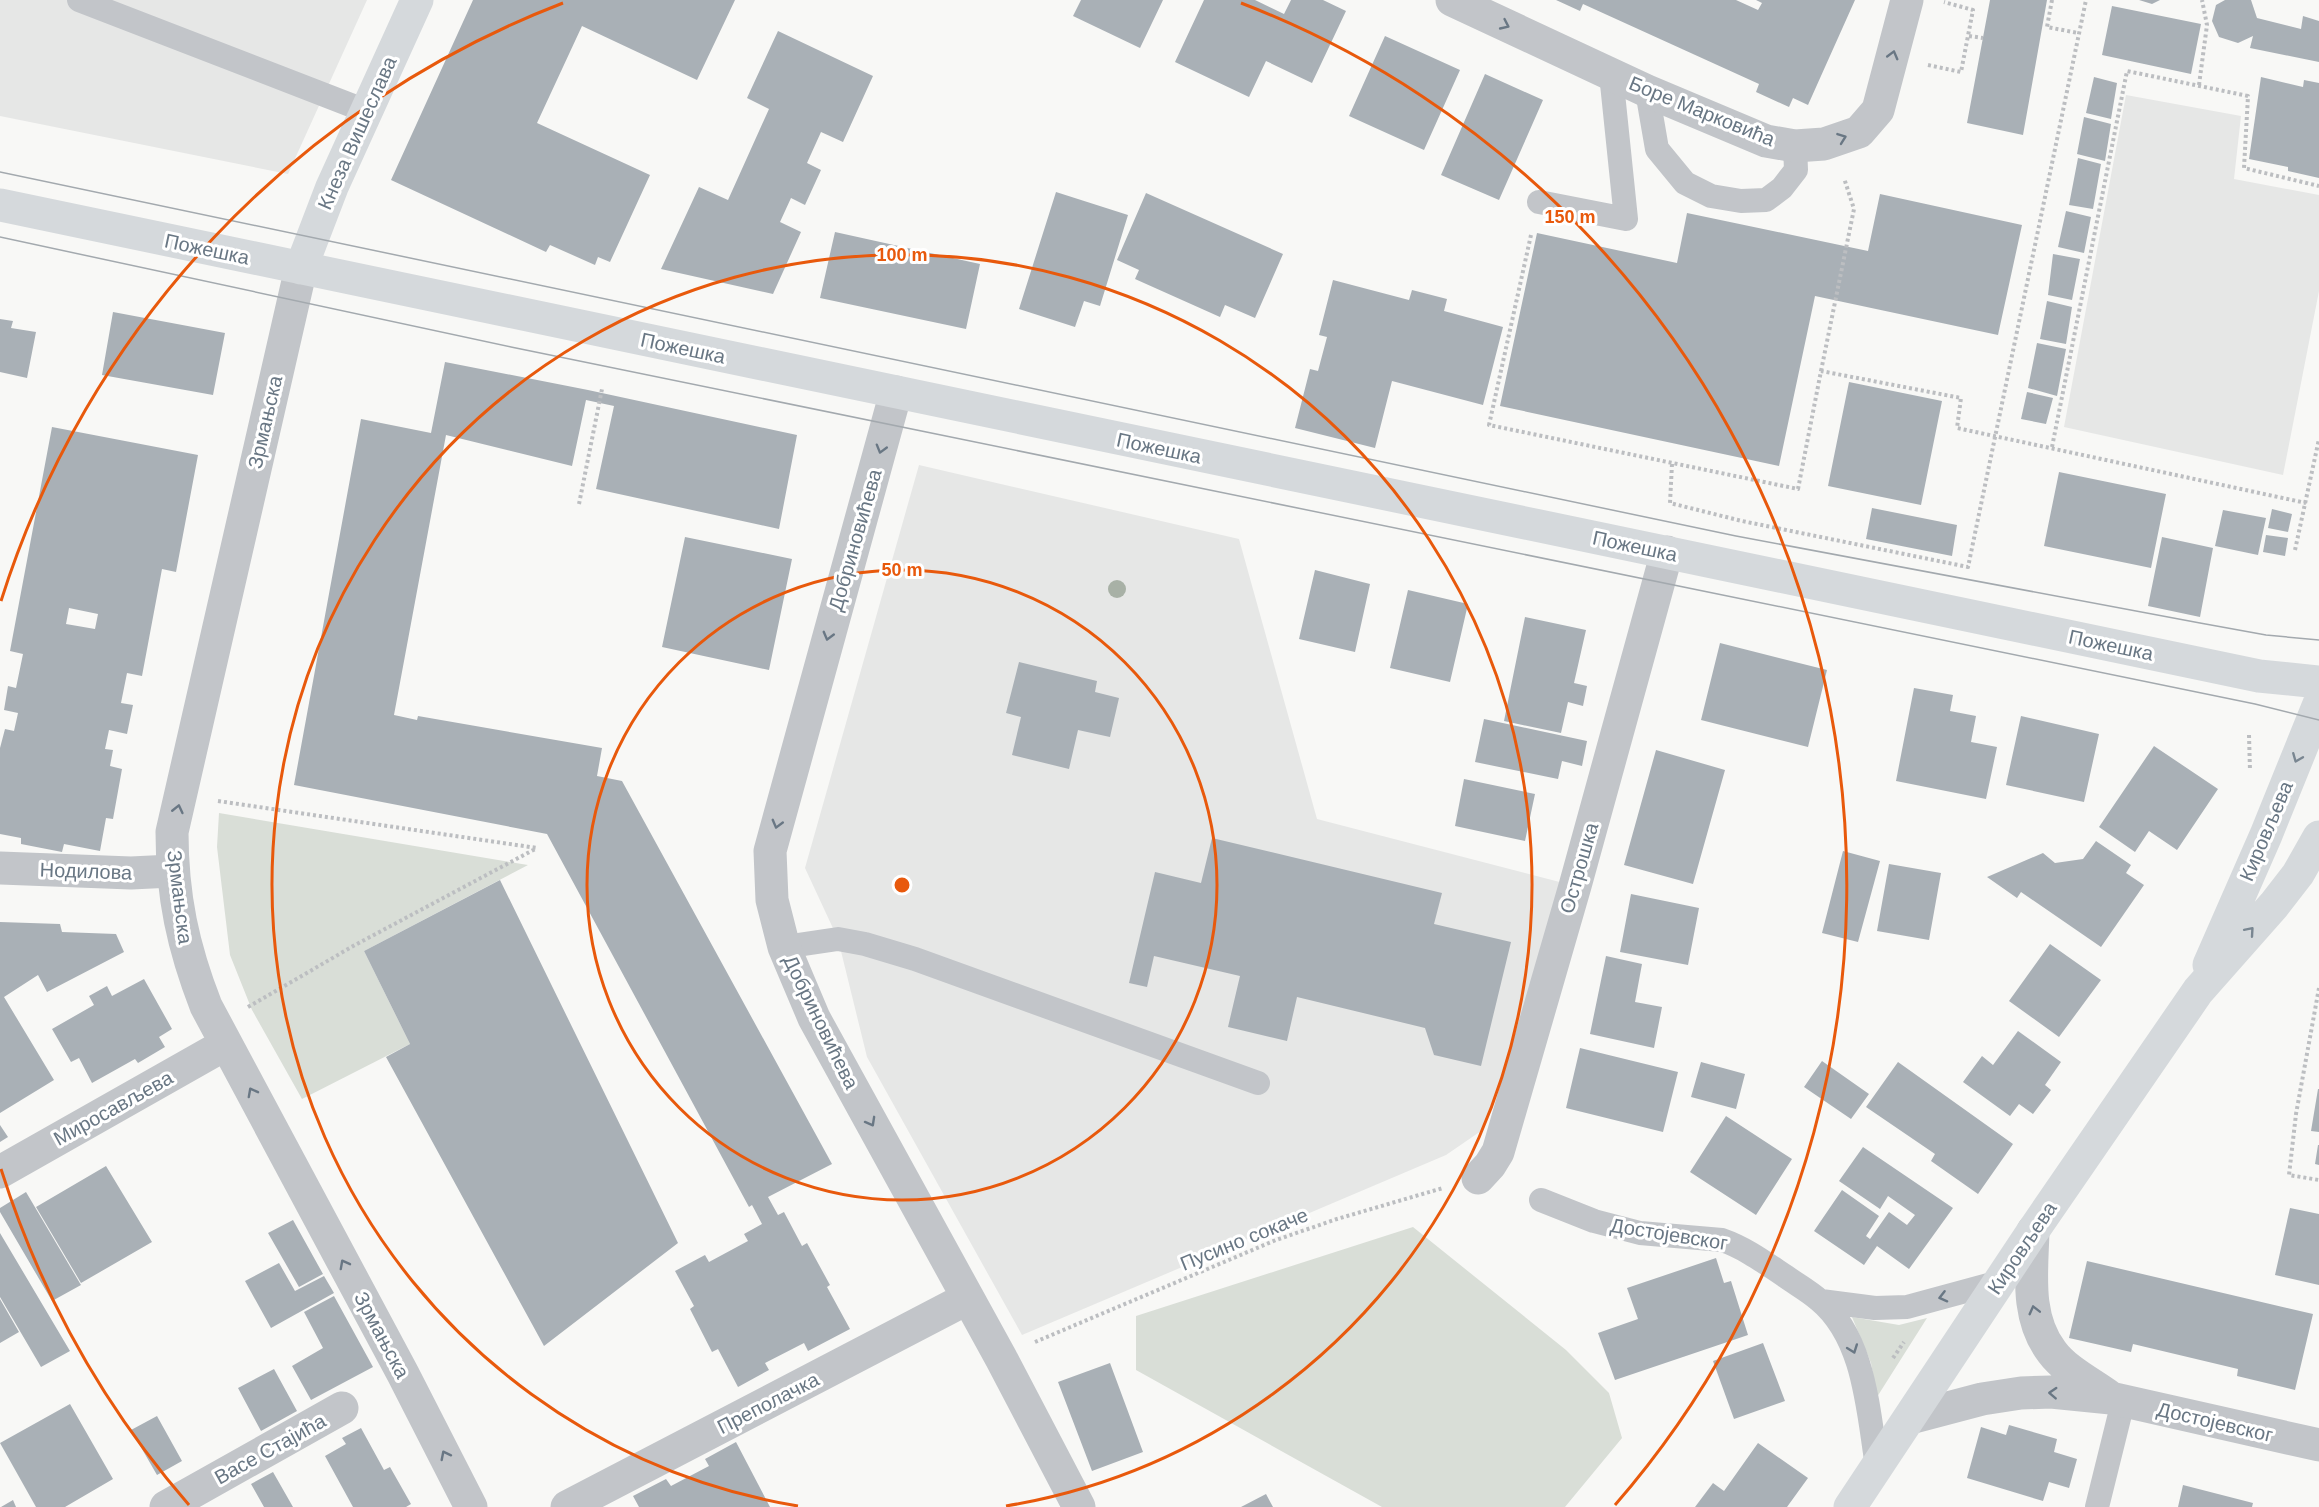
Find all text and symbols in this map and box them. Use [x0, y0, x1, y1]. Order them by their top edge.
one-way arrow [1499, 17, 1510, 29]
one-way arrow [1885, 50, 1898, 60]
street label: Кнеза Вишеслава [313, 52, 401, 213]
street label: Боре Марковића [1626, 72, 1779, 151]
one-way arrow [1836, 132, 1847, 145]
text: 150 m [1544, 207, 1596, 227]
street label: Пожешка [163, 229, 252, 269]
text: 100 m [876, 245, 928, 265]
street label: Пожешка [639, 328, 728, 368]
street label: Зрмањска [244, 373, 287, 471]
street label: Пожешка [1115, 428, 1204, 468]
one-way arrow [876, 443, 888, 454]
street label: Добриновићева [824, 466, 886, 613]
street label: Пожешка [1591, 526, 1680, 566]
text: 50 m [881, 560, 923, 580]
street label: Пожешка [2067, 625, 2156, 665]
one-way arrow [823, 630, 835, 641]
one-way arrow [2292, 751, 2304, 762]
street label: Кировљева [2235, 777, 2297, 884]
one-way arrow [170, 804, 183, 814]
one-way arrow [771, 819, 784, 829]
street label: Острошка [1556, 819, 1603, 916]
street label: Зрмањска [163, 849, 197, 946]
street label: Нодилова [39, 858, 133, 884]
centre of rings [892, 875, 912, 895]
one-way arrow [2243, 928, 2254, 938]
street label: Добриновићева [779, 951, 863, 1093]
street label: Миросављева [50, 1066, 177, 1150]
one-way arrow [248, 1088, 259, 1098]
one-way arrow [864, 1116, 875, 1126]
street label: Кировљева [1983, 1197, 2061, 1298]
street label: Пусино сокаче [1177, 1203, 1311, 1275]
street label: Достојевског [1609, 1214, 1729, 1254]
one-way arrow [340, 1260, 351, 1270]
street label: Зрмањска [350, 1288, 414, 1383]
one-way arrow [1938, 1290, 1949, 1302]
one-way arrow [2029, 1305, 2042, 1315]
one-way arrow [1845, 1343, 1858, 1354]
street label: Преполачка [713, 1368, 823, 1438]
one-way arrow [2048, 1387, 2057, 1400]
street label: Достојевског [2155, 1398, 2275, 1446]
street label: Васе Стајића [211, 1409, 330, 1489]
one-way arrow [441, 1451, 452, 1461]

